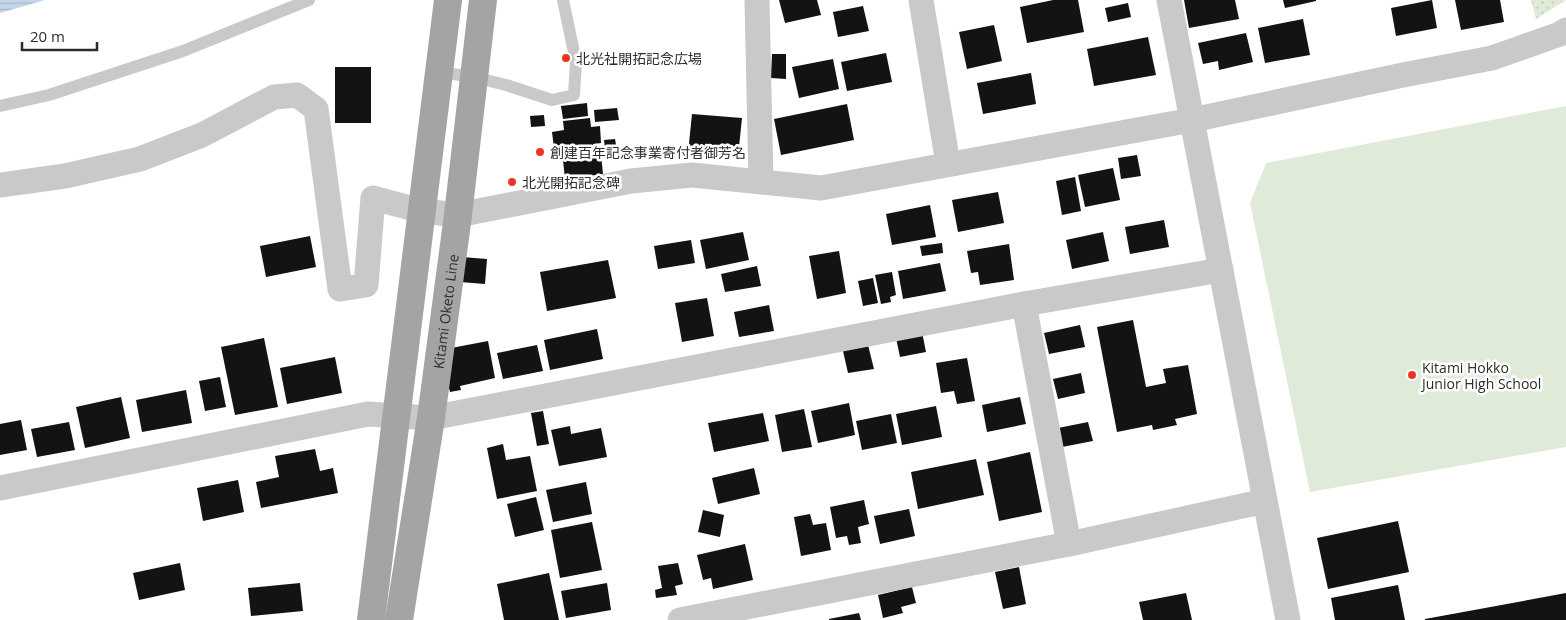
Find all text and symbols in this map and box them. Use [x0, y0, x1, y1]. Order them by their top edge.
scale bar [22, 20, 98, 52]
text: 20 m [30, 26, 65, 46]
place label: 北光社開拓記念広場 [576, 49, 702, 68]
marker: 北光社開拓記念広場 [560, 52, 572, 64]
place label: 創建百年記念事業寄付者御芳名 [550, 143, 746, 162]
marker: 創建百年記念事業寄付者御芳名 [534, 146, 546, 158]
place label: 北光開拓記念碑 [522, 173, 620, 192]
marker: 北光開拓記念碑 [506, 176, 518, 188]
street label: Kitami Oketo Line [428, 253, 462, 370]
place label: Kitami Hokko Junior High School [1420, 358, 1541, 393]
marker: Kitami Hokko Junior High School [1406, 369, 1418, 381]

